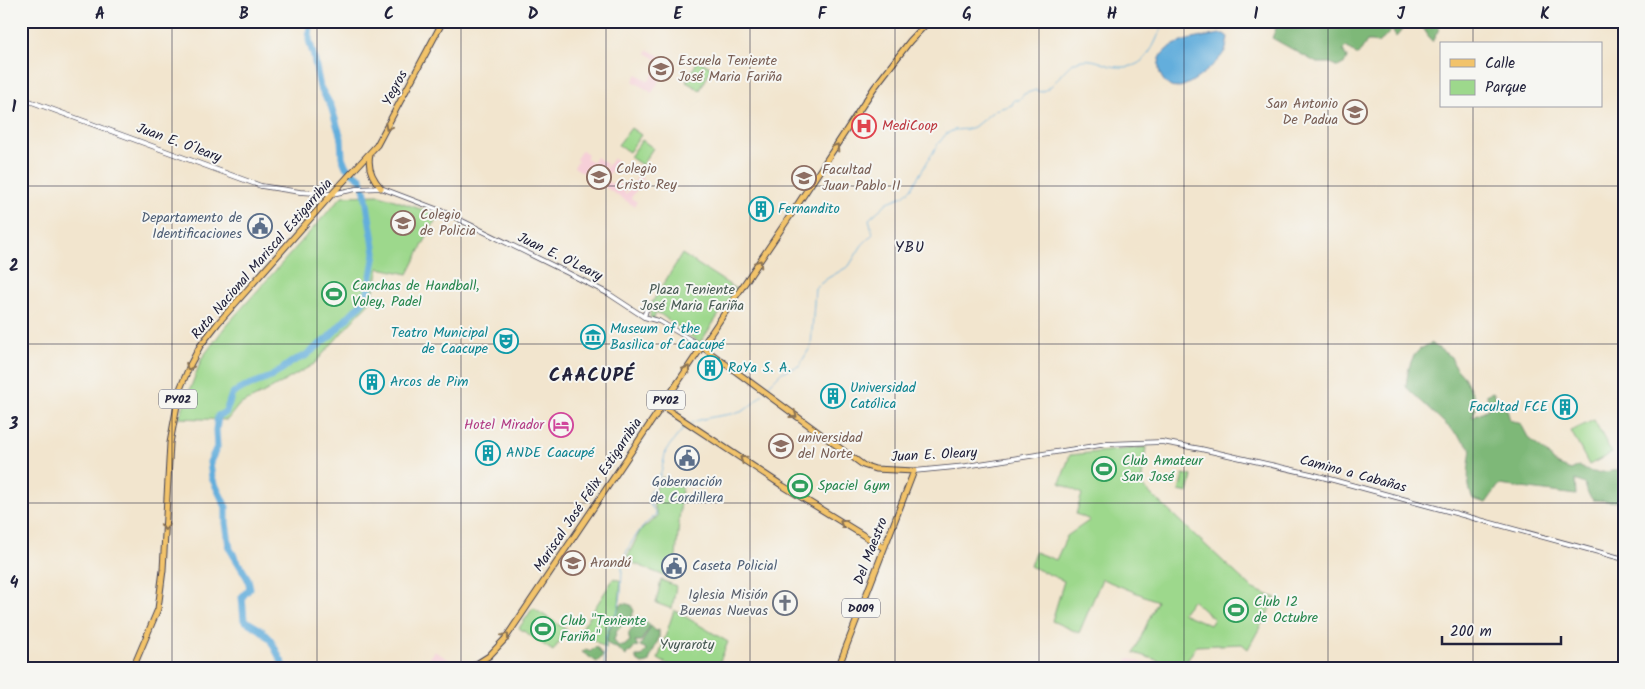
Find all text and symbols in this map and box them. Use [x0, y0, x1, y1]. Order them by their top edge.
text: A [95, 2, 105, 27]
text: B [239, 2, 249, 27]
text: C [384, 2, 394, 27]
text: D [528, 2, 539, 27]
text: E [674, 2, 684, 27]
text: F [818, 2, 828, 27]
text: G [962, 2, 972, 27]
text: H [1107, 2, 1117, 27]
text: I [1254, 2, 1259, 27]
text: J [1397, 2, 1406, 27]
text: K [1540, 2, 1550, 27]
legend [1440, 42, 1602, 108]
place label: Escuela Teniente José Maria Fariña [678, 50, 782, 88]
text: Calle [1485, 52, 1515, 76]
school or university icon: Escuela Teniente José Maria Fariña [648, 56, 674, 82]
street label: Yegros [376, 66, 414, 110]
text: Parque [1485, 76, 1526, 100]
place label: San Antonio De Padua [1266, 93, 1338, 131]
text: 1 [12, 95, 17, 120]
school or university icon: San Antonio De Padua [1342, 99, 1368, 125]
hospital icon: MediCoop [851, 113, 877, 139]
place label: MediCoop [882, 115, 938, 137]
street label: Juan E. O´leary [133, 117, 225, 169]
one-way arrow [384, 121, 394, 130]
one-way arrow [830, 143, 839, 152]
place label: Colegio Cristo Rey [616, 158, 677, 196]
place label: Facultad Juan Pablo II [822, 159, 901, 197]
school or university icon: Colegio Cristo Rey [586, 164, 612, 190]
school or university icon: Facultad Juan Pablo II [791, 165, 817, 191]
street label: Ruta Nacional Mariscal Estigarribia [186, 174, 338, 344]
building icon: Fernandito [748, 196, 774, 222]
place label: Fernandito [778, 198, 840, 220]
place label: Colegio de Policia [420, 204, 476, 242]
place label: Departamento de Identificaciones [141, 207, 243, 245]
school or university icon: Colegio de Policia [390, 210, 416, 236]
public building icon: Departamento de Identificaciones [247, 213, 273, 239]
street label: Juan E. O'Leary [514, 227, 607, 287]
district label: YBU [895, 236, 925, 260]
text: 2 [9, 254, 19, 279]
one-way arrow [752, 259, 762, 268]
place label: Canchas de Handball, Voley, Padel [352, 275, 480, 313]
park label: Plaza Teniente José Maria Fariña [640, 279, 744, 317]
sports icon: Canchas de Handball, Voley, Padel [321, 281, 347, 307]
place label: Museum of the Basilica of Caacupé [610, 318, 725, 356]
place label: Teatro Municipal de Caacupe [391, 322, 489, 360]
museum icon: Museum of the Basilica of Caacupé [580, 324, 606, 350]
theatre icon: Teatro Municipal de Caacupe [493, 328, 519, 354]
building icon: RoYa S. A. [697, 355, 723, 381]
place label: RoYa S. A. [728, 357, 791, 379]
district label: CAACUPÉ [549, 361, 636, 391]
one-way arrow [185, 362, 195, 371]
one-way arrow [680, 365, 690, 374]
building icon: Arcos de Pim [359, 369, 385, 395]
place label: Arcos de Pim [390, 371, 468, 393]
place label: Universidad Católica [850, 377, 917, 415]
building icon: Universidad Católica [820, 383, 846, 409]
road number: PY02 [159, 389, 197, 408]
road number: PY02 [647, 390, 685, 410]
building icon: Facultad FCE [1552, 394, 1578, 420]
place label: Facultad FCE [1469, 396, 1549, 418]
one-way arrow [788, 409, 798, 418]
text: 3 [9, 412, 19, 437]
hotel icon: Hotel Mirador [548, 412, 574, 438]
place label: Hotel Mirador [464, 414, 545, 436]
street label: Mariscal José Félix Estigarribia [528, 414, 648, 576]
place label: universidad del Norte [798, 427, 863, 465]
school or university icon: universidad del Norte [768, 433, 794, 459]
building icon: ANDE Caacupé [475, 440, 501, 466]
place label: ANDE Caacupé [506, 442, 595, 464]
street label: Juan E. Oleary [890, 442, 978, 468]
public building icon: Gobernación de Cordillera [674, 445, 700, 471]
street label: Camino a Cabañas [1297, 449, 1409, 499]
place label: Club Amateur San José [1122, 450, 1204, 488]
one-way arrow [739, 456, 748, 465]
sports icon: Club Amateur San José [1091, 456, 1117, 482]
place label: Gobernación de Cordillera [651, 471, 723, 509]
sports icon: Spaciel Gym [787, 473, 813, 499]
place label: Spaciel Gym [818, 475, 890, 497]
street label: Del Maestro [848, 514, 894, 588]
one-way arrow [839, 519, 848, 529]
one-way arrow [160, 523, 171, 531]
school or university icon: Arandú [560, 550, 586, 576]
place label: Arandú [590, 552, 631, 574]
public building icon: Caseta Policial [661, 553, 687, 579]
place label: Caseta Policial [692, 555, 778, 577]
text: 4 [10, 571, 19, 596]
place label: Iglesia Misión Buenas Nuevas [679, 584, 768, 622]
church icon: Iglesia Misión Buenas Nuevas [772, 590, 798, 616]
place label: Club 12 de Octubre [1254, 591, 1319, 629]
sports icon: Club 12 de Octubre [1223, 597, 1249, 623]
road number: D009 [842, 598, 880, 618]
place label: Club "Teniente Fariña" [560, 610, 647, 648]
scale bar [1442, 614, 1561, 646]
sports icon: Club "Teniente Fariña" [530, 616, 556, 642]
text: 200 m [1450, 620, 1492, 644]
one-way arrow [500, 632, 509, 642]
park label: Yvyraroty [660, 634, 715, 656]

